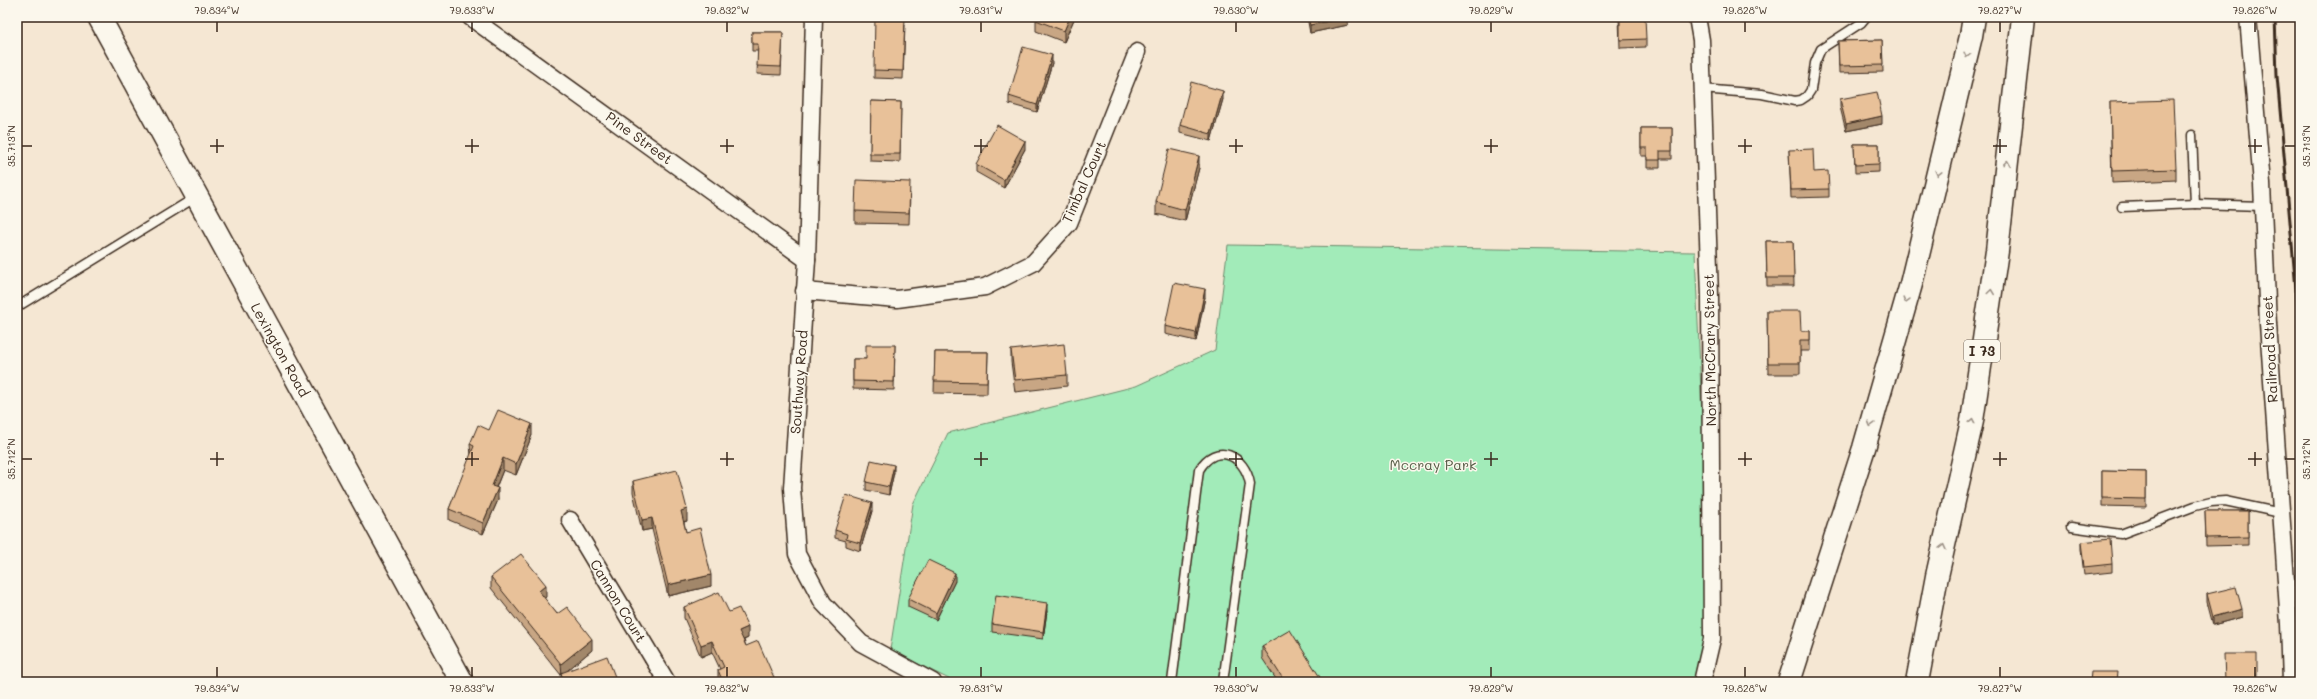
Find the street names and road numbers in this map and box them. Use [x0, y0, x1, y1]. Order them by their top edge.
street label: Pine Street [602, 107, 677, 168]
street label: Timbal Court [1057, 138, 1110, 226]
street label: North McCrary Street [1699, 273, 1720, 427]
street label: Railroad Street [2257, 295, 2282, 403]
street label: Lexington Road [247, 299, 314, 400]
street label: Southway Road [785, 329, 812, 435]
road number: I 73 [1964, 340, 2000, 362]
street label: Cannon Court [586, 556, 651, 646]

